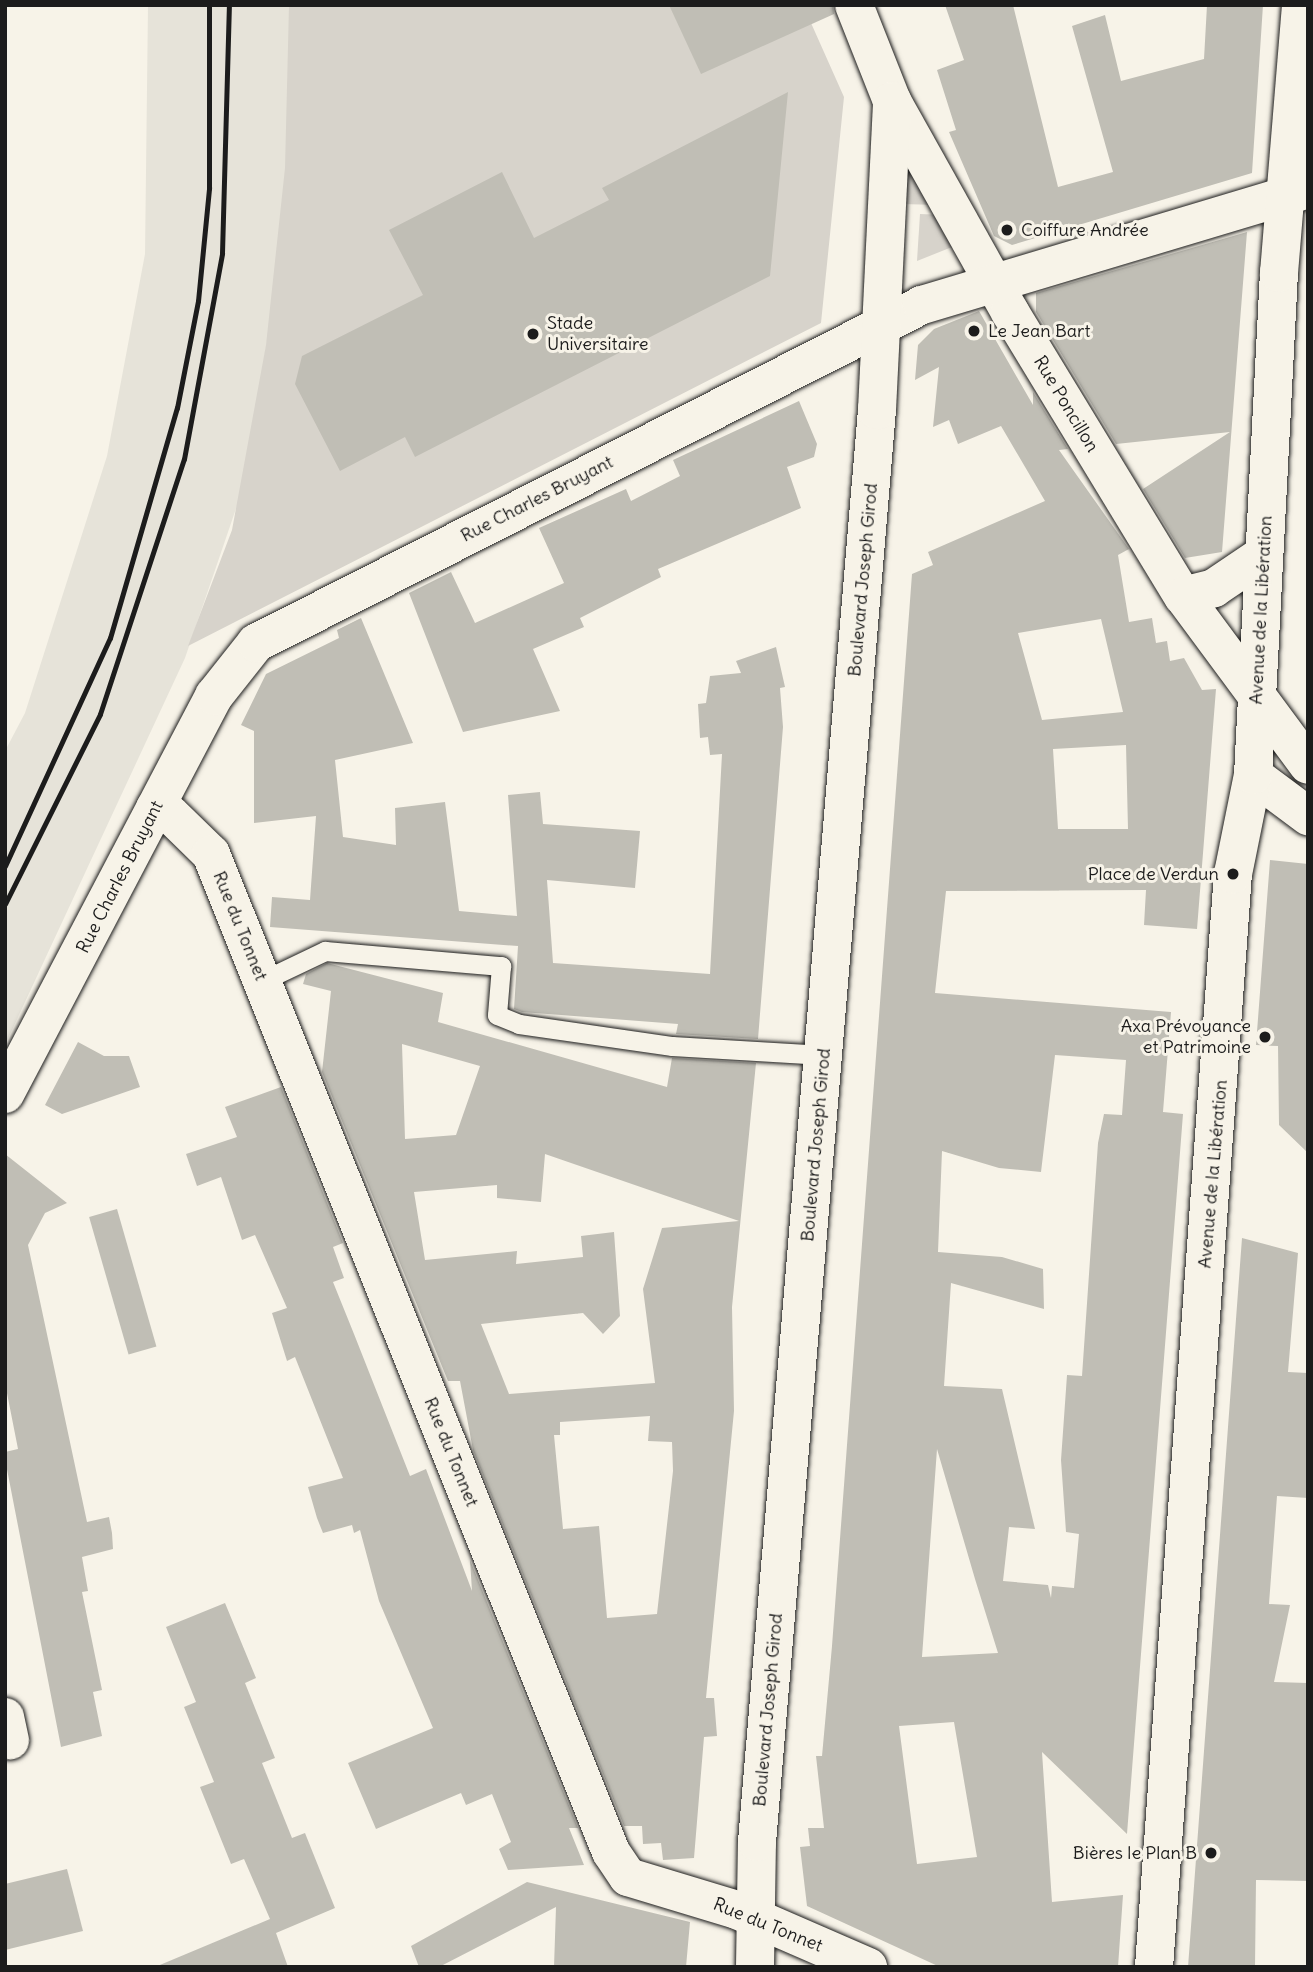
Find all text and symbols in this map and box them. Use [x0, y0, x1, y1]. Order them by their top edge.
place label: Coiffure Andrée [1021, 219, 1149, 241]
marker: Coiffure Andrée [999, 222, 1015, 238]
place label: Stade Universitaire [547, 313, 648, 356]
place label: Le Jean Bart [988, 320, 1091, 342]
marker: Le Jean Bart [966, 323, 982, 339]
marker: Stade Universitaire [525, 326, 541, 342]
street label: Rue Poncillon [1029, 352, 1103, 456]
street label: Rue Charles Bruyant [457, 451, 617, 547]
street label: Boulevard Joseph Girod [844, 482, 882, 678]
street label: Avenue de la Libération [1245, 515, 1277, 705]
street label: Rue Charles Bruyant [72, 797, 168, 957]
place label: Place de Verdun [1088, 863, 1219, 885]
marker: Place de Verdun [1225, 866, 1241, 882]
street label: Rue du Tonnet [208, 868, 272, 984]
place label: Axa Prévoyance et Patrimoine [1121, 1016, 1251, 1058]
marker: Axa Prévoyance et Patrimoine [1257, 1029, 1273, 1045]
street label: Boulevard Joseph Girod [797, 1047, 835, 1243]
street label: Avenue de la Libération [1194, 1079, 1232, 1269]
street label: Rue du Tonnet [419, 1394, 483, 1510]
street label: Boulevard Joseph Girod [749, 1612, 787, 1808]
place label: Bières le Plan B [1073, 1842, 1197, 1864]
marker: Bières le Plan B [1203, 1845, 1219, 1861]
street label: Rue du Tonnet [710, 1893, 826, 1957]

